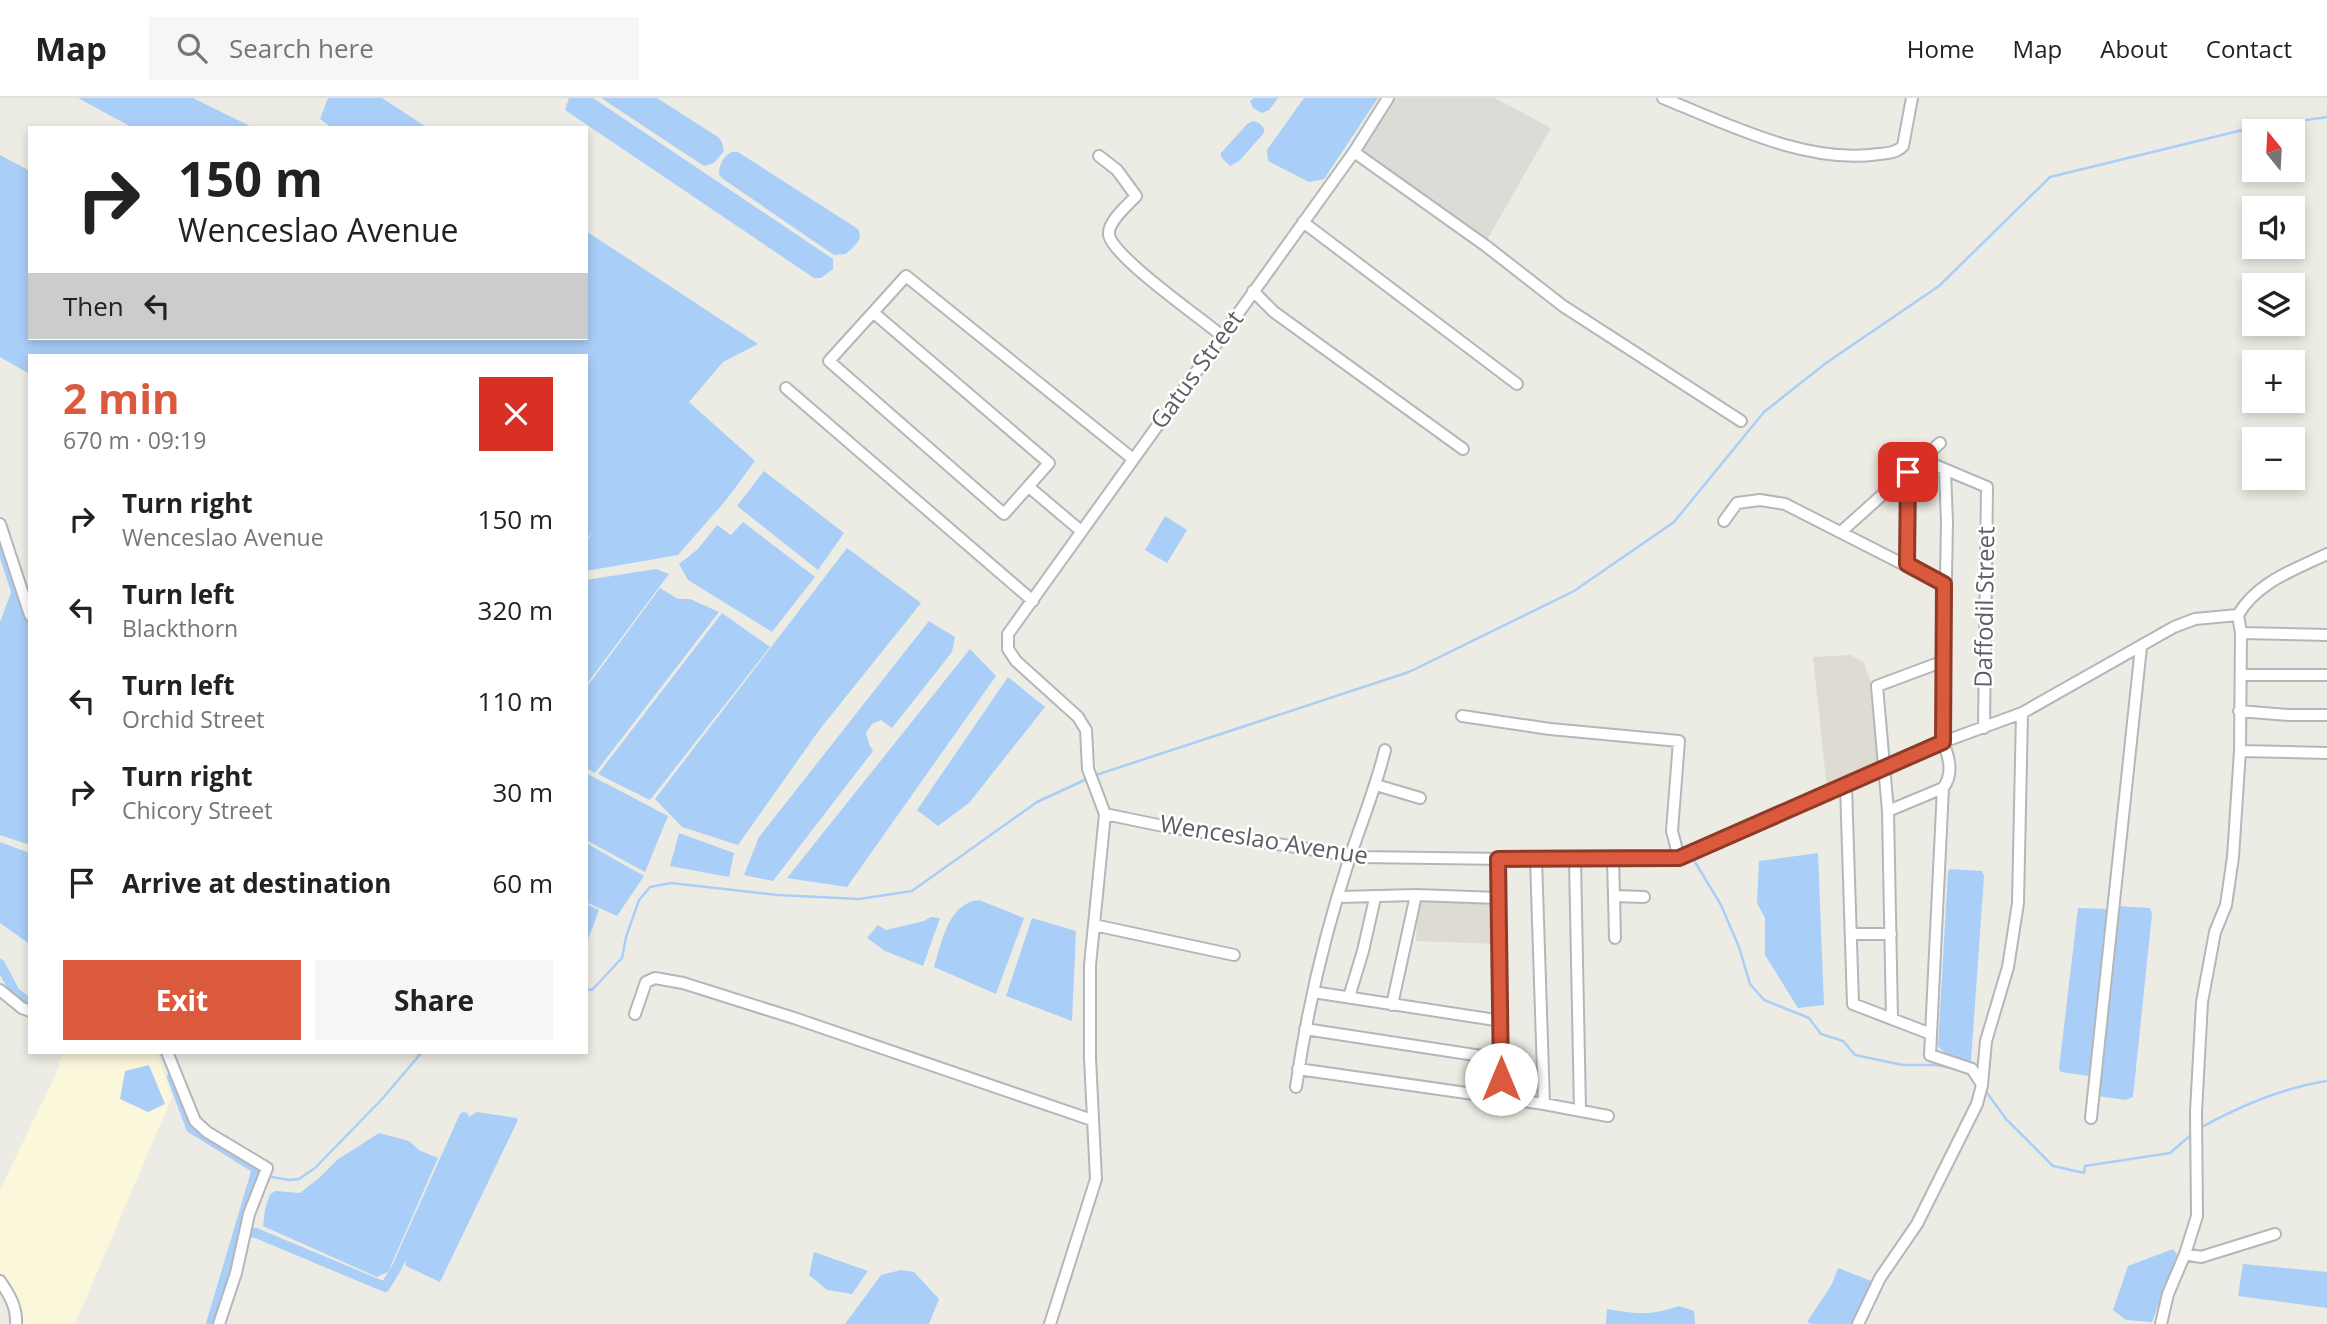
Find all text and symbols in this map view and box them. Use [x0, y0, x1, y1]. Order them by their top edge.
search box [149, 17, 639, 80]
text: Map [35, 26, 107, 71]
icon: search [173, 29, 211, 67]
text: Search here [229, 30, 374, 66]
text: Home [1907, 32, 1975, 65]
text: Map [2013, 32, 2062, 65]
text: About [2100, 32, 2168, 65]
text: Contact [2206, 32, 2292, 65]
north arrow [2242, 119, 2305, 182]
map controls [2242, 119, 2305, 490]
text: 150 m [178, 145, 323, 211]
icon: right [63, 154, 154, 245]
button: sound [2242, 196, 2305, 259]
text: Wenceslao Avenue [178, 208, 459, 251]
button: layers [2242, 273, 2305, 336]
icon: left [138, 287, 176, 325]
text: Then [63, 288, 124, 324]
street label: Gatus Street [1142, 303, 1250, 435]
button: + [2242, 350, 2305, 413]
text: 2 min [63, 369, 180, 426]
button: close [479, 377, 553, 451]
text: 670 m · 09:19 [63, 424, 206, 456]
button: − [2242, 427, 2305, 490]
pin [1878, 442, 1938, 502]
icon: arrive [1889, 453, 1927, 491]
text: Turn right [122, 485, 253, 521]
icon: right [63, 500, 101, 538]
text: 150 m [478, 501, 553, 537]
text: Wenceslao Avenue [122, 521, 324, 553]
street label: Daffodil Street [1966, 526, 2001, 688]
text: Turn left [122, 576, 234, 612]
icon: left [63, 591, 101, 629]
text: 320 m [478, 592, 553, 628]
text: Blackthorn [122, 612, 238, 644]
text: Turn left [122, 667, 234, 703]
icon: left [63, 682, 101, 720]
text: 110 m [478, 683, 553, 719]
text: Orchid Street [122, 703, 265, 735]
text: Turn right [122, 758, 253, 794]
icon: right [63, 773, 101, 811]
text: 30 m [492, 774, 553, 810]
text: Chicory Street [122, 794, 272, 826]
street label: Wenceslao Avenue [1158, 806, 1371, 871]
icon: arrive [63, 864, 101, 902]
text: Arrive at destination [122, 865, 391, 901]
text: 60 m [492, 865, 553, 901]
button: Exit [63, 960, 301, 1040]
button: Share [315, 960, 553, 1040]
position arrow [1464, 1042, 1538, 1116]

